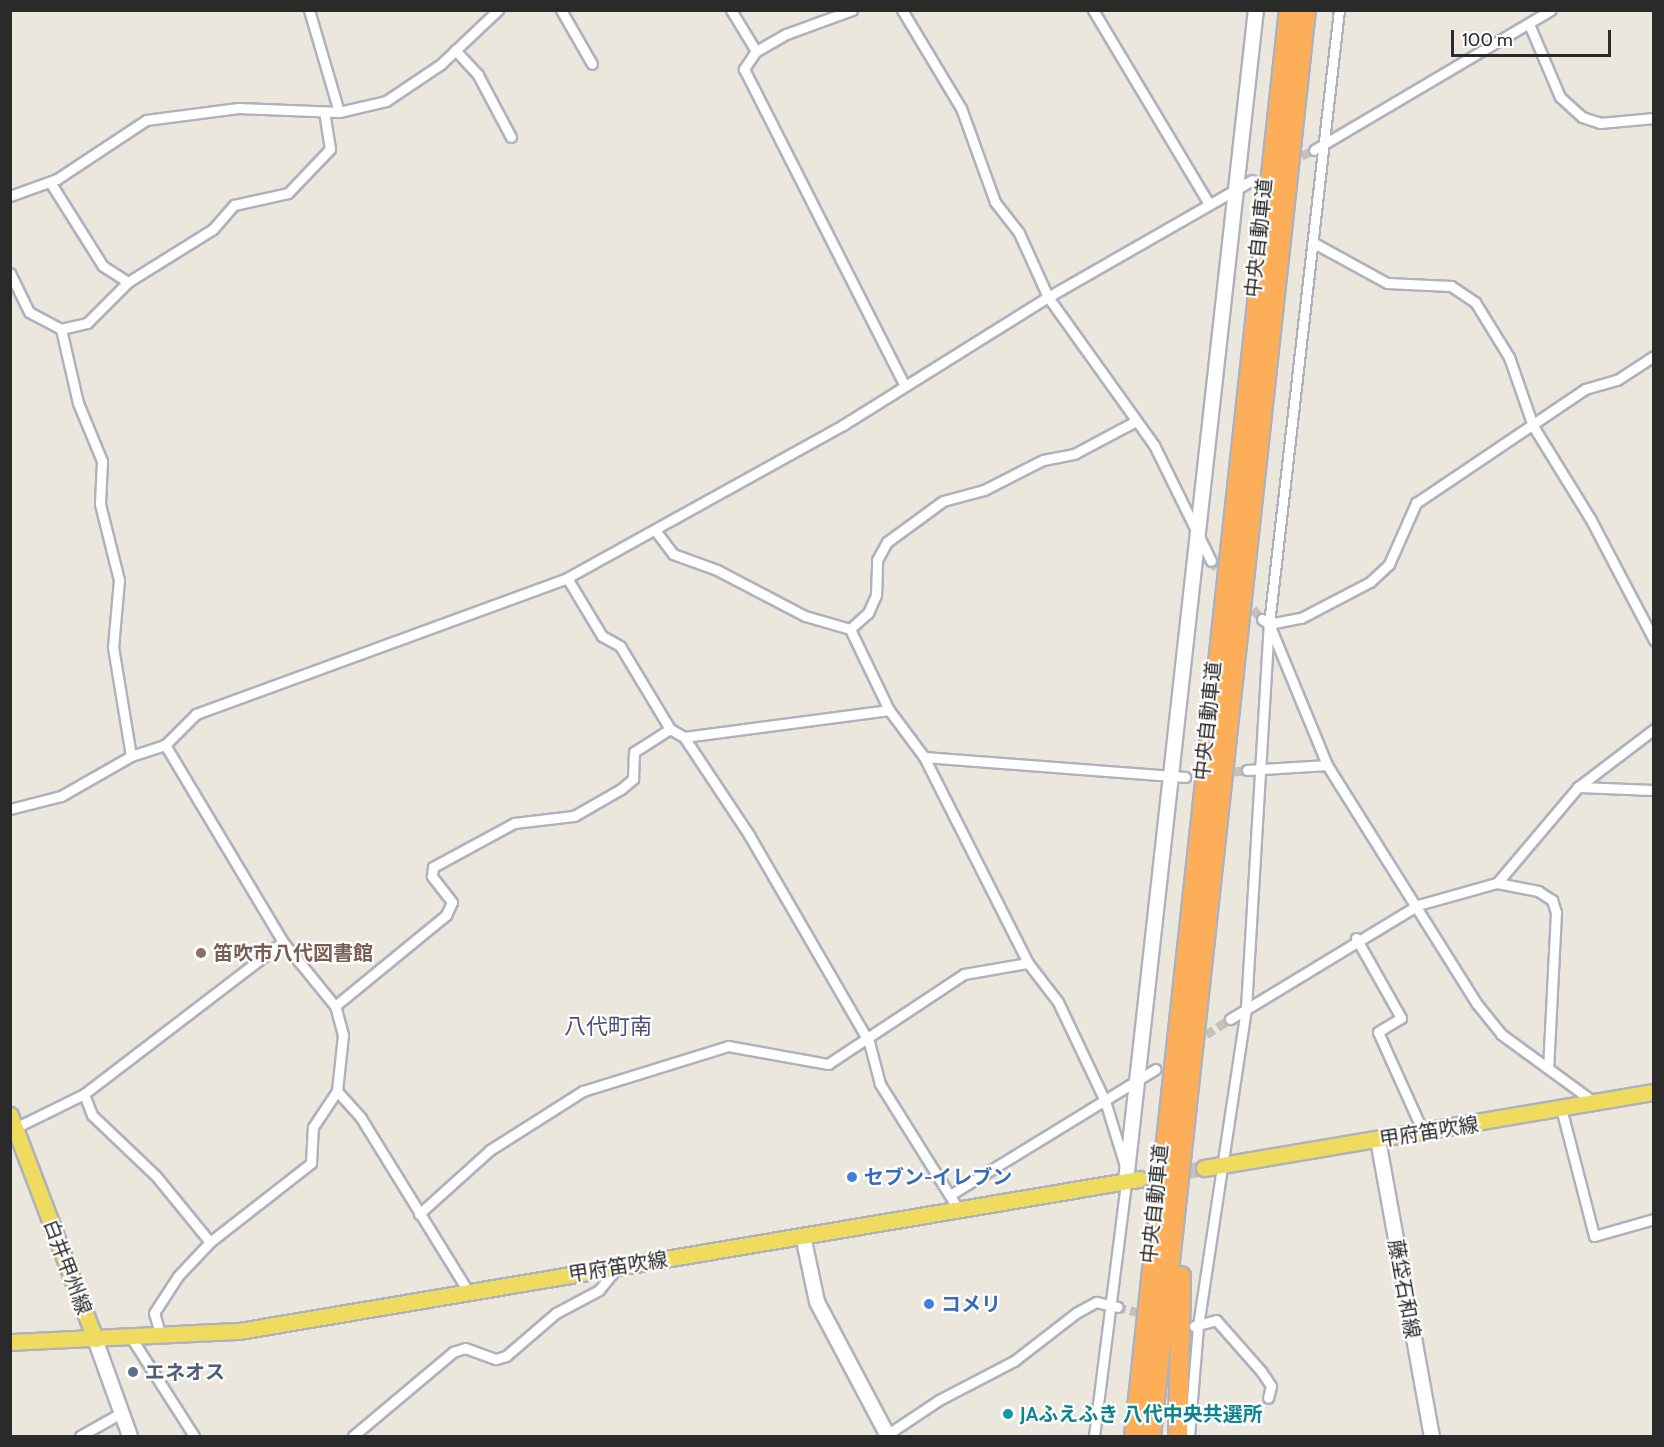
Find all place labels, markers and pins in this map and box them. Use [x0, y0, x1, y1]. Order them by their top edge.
place label: 笛吹市八代図書館 [213, 941, 373, 965]
marker: 笛吹市八代図書館 [194, 946, 208, 960]
place label: セブン-イレブン [864, 1165, 1012, 1189]
marker: セブン-イレブン [845, 1170, 859, 1184]
place label: コメリ [941, 1292, 1001, 1316]
marker: コメリ [922, 1297, 936, 1311]
place label: エネオス [145, 1360, 225, 1384]
marker: エネオス [126, 1365, 140, 1379]
place label: JAふえふき 八代中央共選所 [1020, 1402, 1263, 1426]
marker: JAふえふき 八代中央共選所 [1001, 1407, 1015, 1421]

